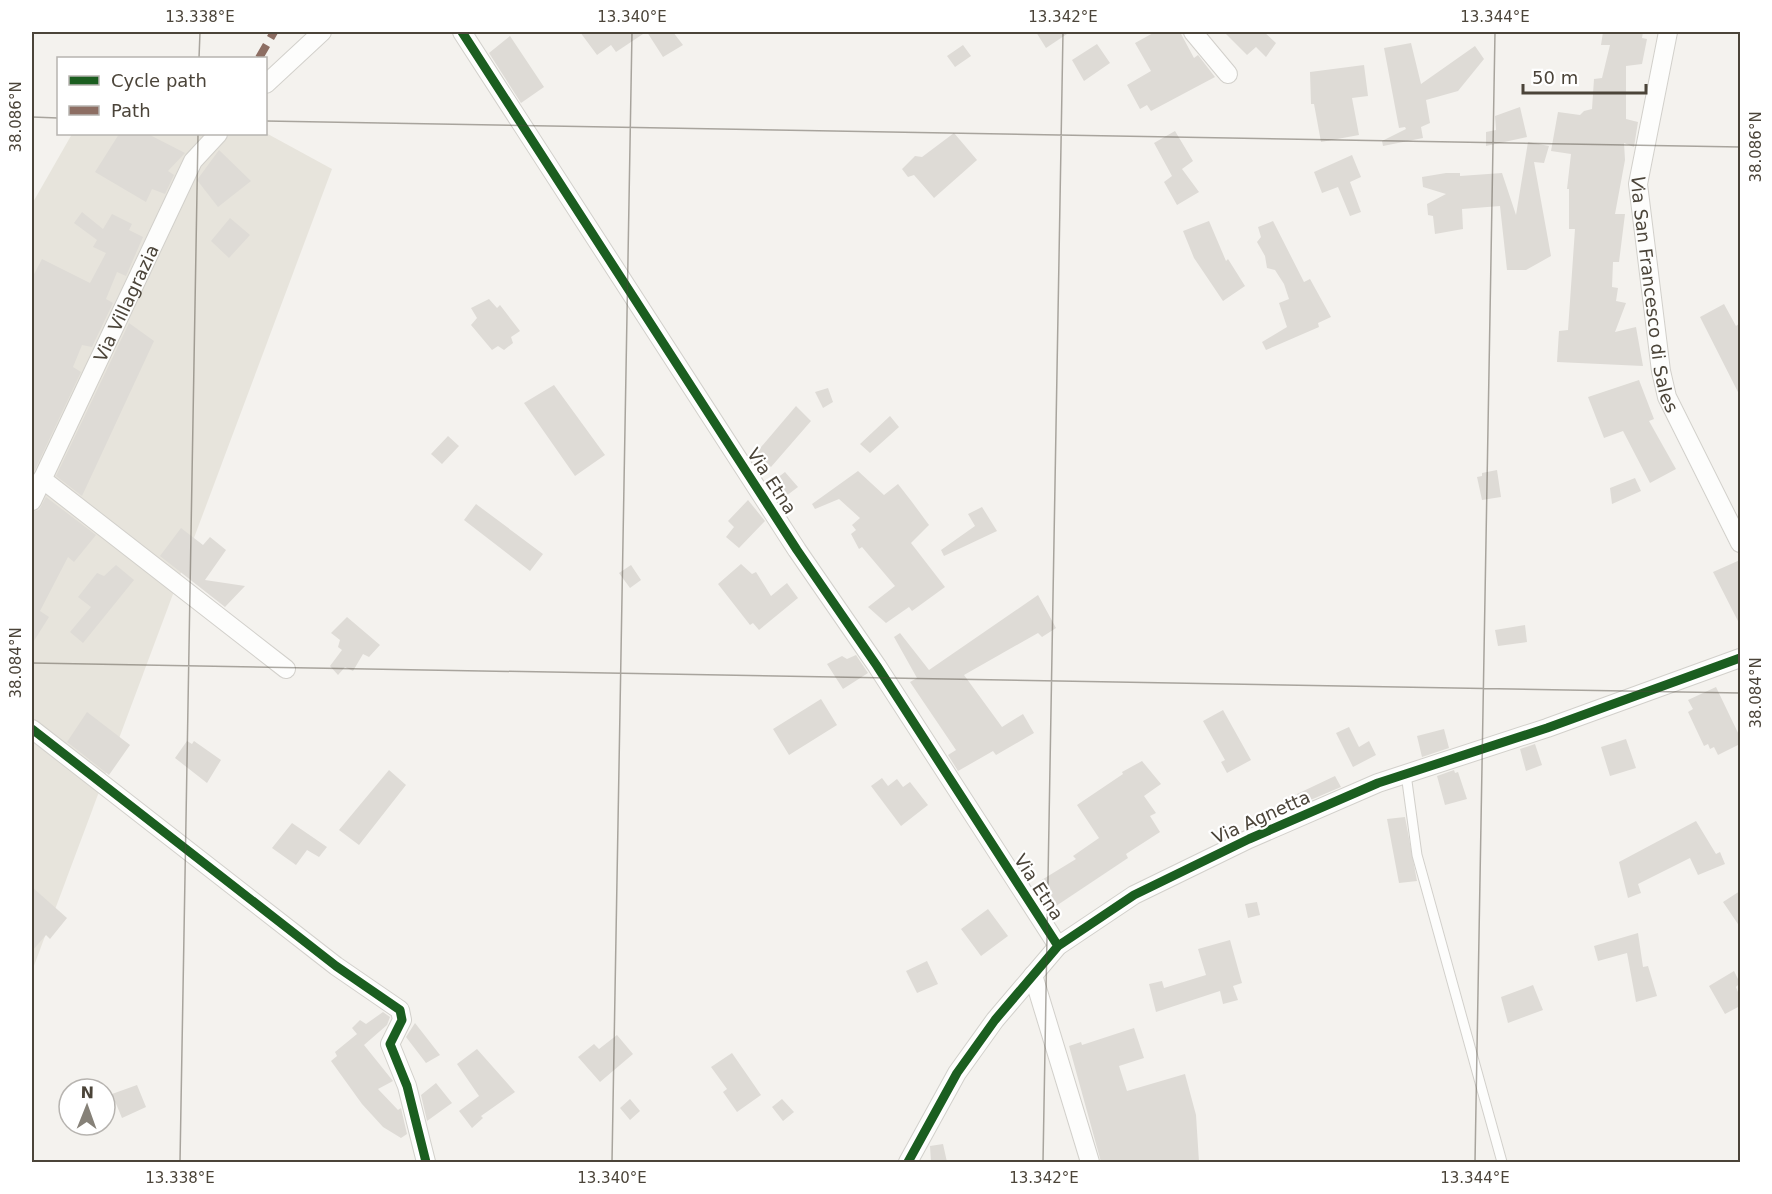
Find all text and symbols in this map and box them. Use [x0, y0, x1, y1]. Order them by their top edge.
text: 13.338°E [165, 8, 235, 26]
text: 13.340°E [597, 8, 667, 26]
text: 13.342°E [1028, 8, 1098, 26]
text: 13.344°E [1460, 8, 1530, 26]
legend [57, 57, 267, 135]
scale bar [1523, 57, 1646, 95]
text: 50 m [1532, 67, 1578, 88]
text: Cycle path [111, 70, 207, 91]
text: 38.086°N [7, 81, 25, 153]
text: Path [111, 100, 151, 121]
text: 38.086°N [1747, 111, 1765, 183]
street label: Via San Francesco di Sales [1627, 173, 1683, 416]
street label: Via Villagrazia [89, 241, 162, 365]
street label: Via Etna [743, 444, 801, 518]
text: 38.084°N [7, 627, 25, 699]
text: 38.084°N [1747, 657, 1765, 729]
street label: Via Agnetta [1209, 786, 1313, 848]
street label: Via Etna [1010, 850, 1068, 924]
north arrow [57, 1077, 117, 1137]
text: N [80, 1083, 94, 1102]
text: 13.338°E [145, 1169, 215, 1187]
text: 13.340°E [577, 1169, 647, 1187]
text: 13.342°E [1009, 1169, 1079, 1187]
text: 13.344°E [1440, 1169, 1510, 1187]

